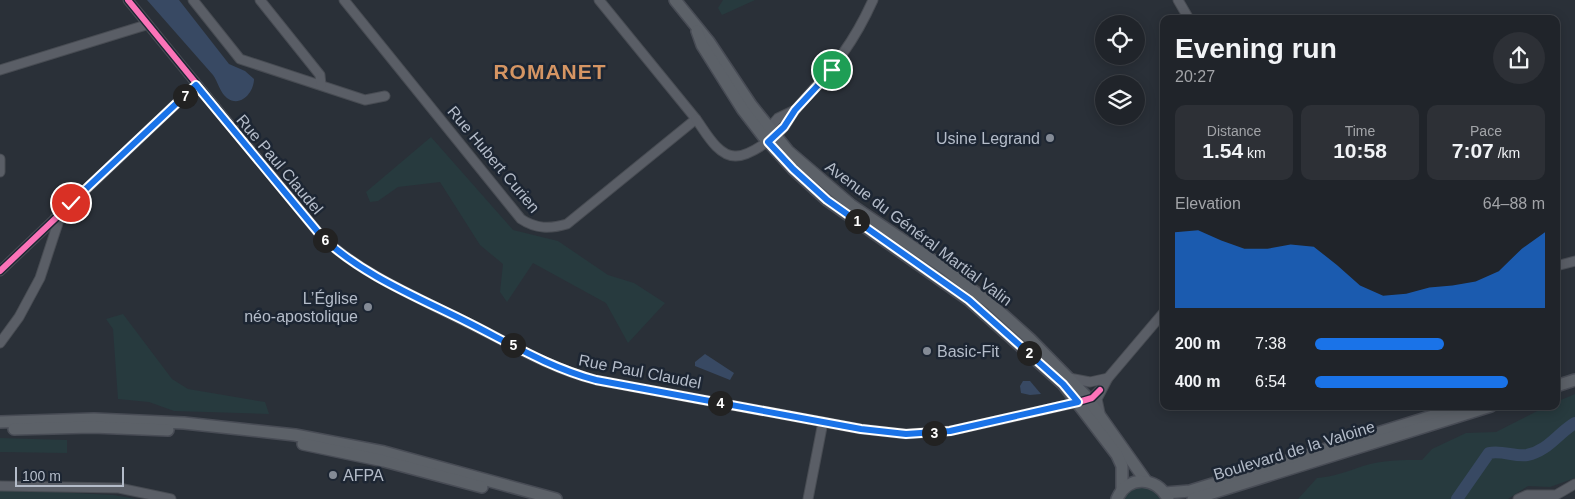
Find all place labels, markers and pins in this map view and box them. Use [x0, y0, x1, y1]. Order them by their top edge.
pin [811, 49, 853, 91]
pin: 7 [172, 84, 198, 108]
place label: Usine Legrand [936, 130, 1040, 147]
marker: Usine Legrand [1044, 132, 1056, 144]
pin [50, 182, 92, 224]
pin: 1 [844, 208, 870, 234]
pin: 6 [312, 228, 338, 252]
place label: L’Église néo-apostolique [244, 289, 358, 325]
marker: L’Église néo-apostolique [362, 301, 374, 313]
pin: 5 [500, 332, 526, 358]
pin: 2 [1016, 340, 1042, 366]
place label: Basic-Fit [937, 343, 1000, 360]
marker: Basic-Fit [921, 345, 933, 357]
pin: 4 [708, 390, 732, 416]
pin: 3 [922, 420, 946, 446]
place label: AFPA [343, 467, 384, 484]
marker: AFPA [327, 469, 339, 481]

